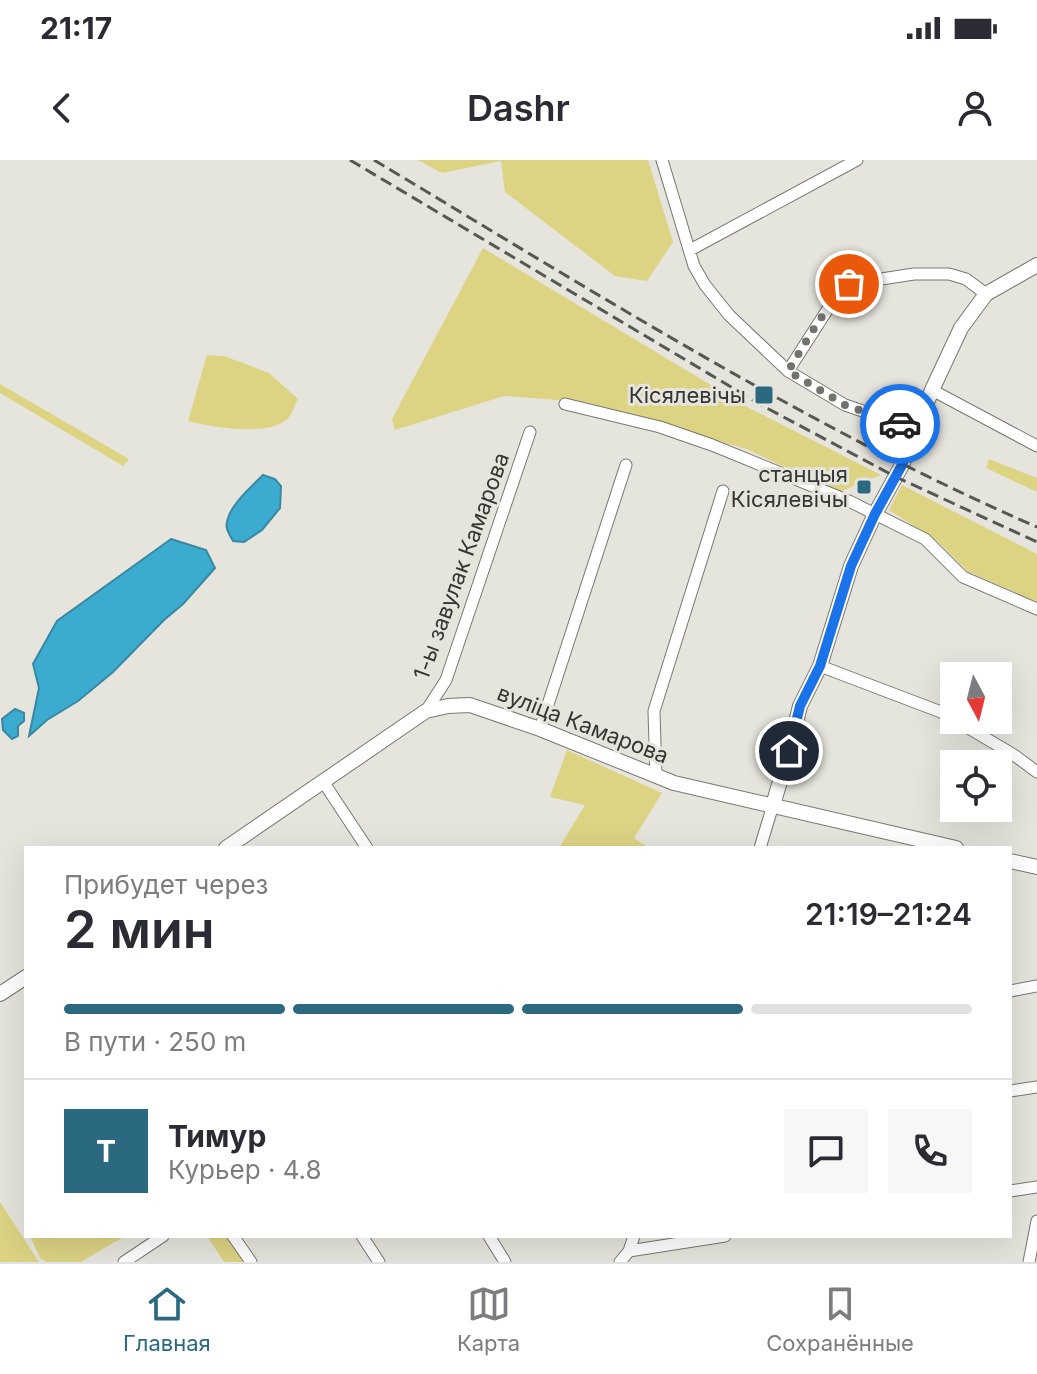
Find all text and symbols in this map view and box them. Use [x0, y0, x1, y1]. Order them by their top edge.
text: 21:17 [40, 10, 112, 46]
icon: back [40, 86, 84, 130]
text: Dashr [467, 86, 570, 130]
icon: person [953, 86, 997, 130]
pin [815, 250, 883, 318]
icon: bag [827, 262, 871, 306]
place label: Кісялевічы [629, 382, 746, 408]
marker: Кісялевічы [753, 384, 775, 406]
courier [860, 384, 940, 464]
icon: car [878, 402, 922, 446]
street label: 1-ы завулак Камарова [408, 449, 514, 683]
place label: станцыя Кісялевічы [731, 461, 848, 512]
marker: станцыя Кісялевічы [855, 478, 873, 496]
north arrow [940, 662, 1012, 734]
map controls [940, 662, 1012, 822]
street label: вуліца Камарова [494, 679, 672, 769]
pin [755, 717, 823, 785]
icon: home [767, 729, 811, 773]
button: locate [940, 750, 1012, 822]
text: Прибудет через [64, 869, 268, 900]
text: 21:19–21:24 [805, 896, 972, 932]
text: 2 мин [64, 898, 215, 961]
text: В пути · 250 m [64, 1026, 246, 1057]
button: chat [784, 1109, 868, 1193]
button: phone [888, 1109, 972, 1193]
text: Тимур [168, 1118, 266, 1154]
text: Т [96, 1133, 116, 1169]
text: Курьер · 4.8 [168, 1154, 322, 1185]
tab: Главная [123, 1282, 211, 1356]
tab: Карта [457, 1282, 520, 1356]
tab: Сохранённые [766, 1282, 914, 1356]

